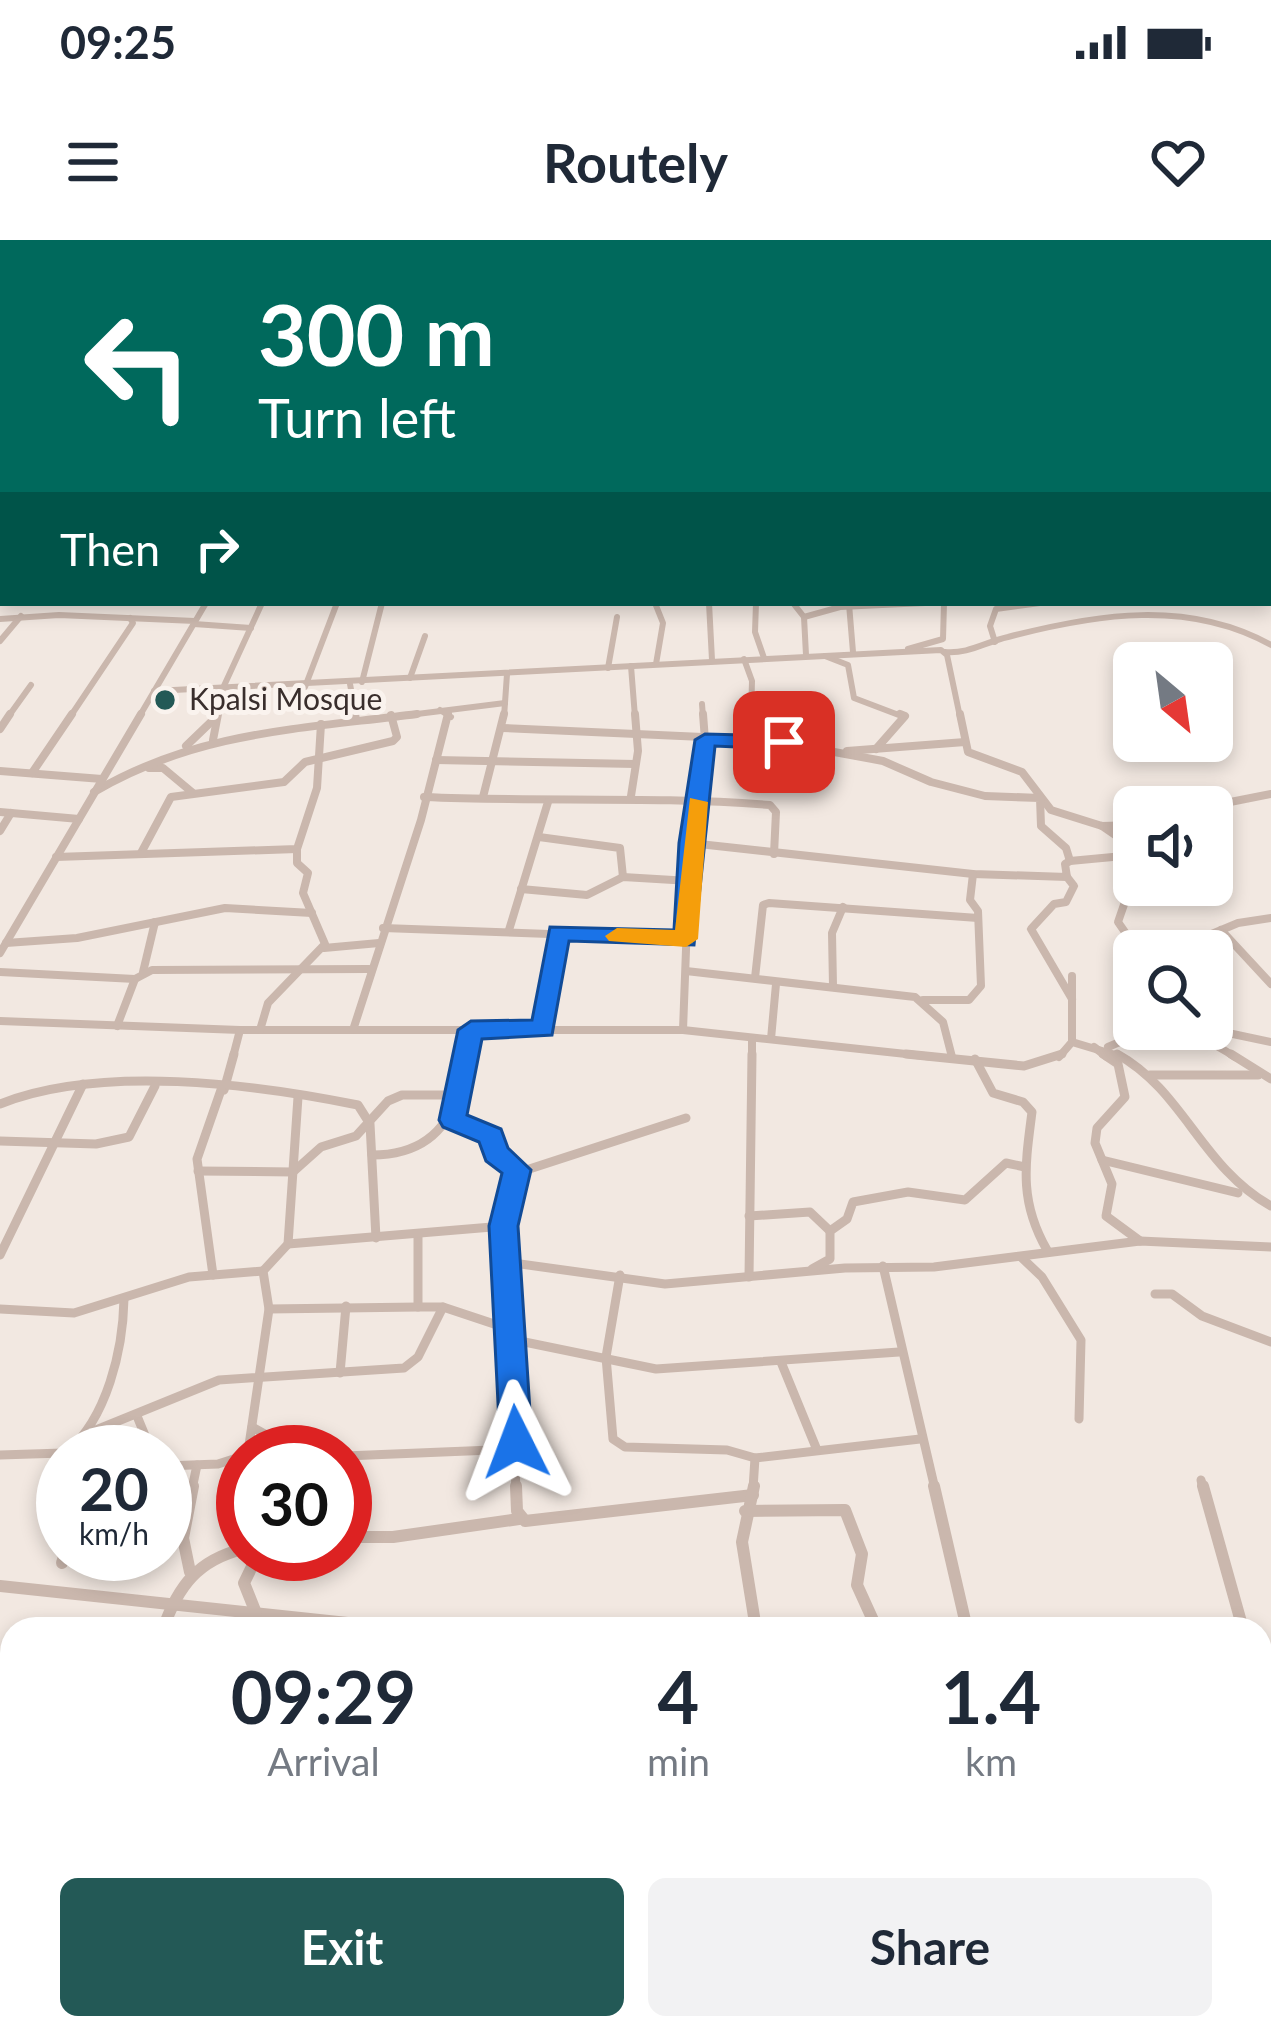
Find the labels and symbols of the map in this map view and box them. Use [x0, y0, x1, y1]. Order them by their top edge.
north arrow [1113, 642, 1233, 762]
place label: Kpalsi Mosque [189, 680, 382, 716]
marker: Kpalsi Mosque [152, 687, 178, 713]
pin [733, 691, 835, 793]
position arrow [453, 1379, 579, 1505]
speed limit sign: 30 [216, 1425, 372, 1581]

